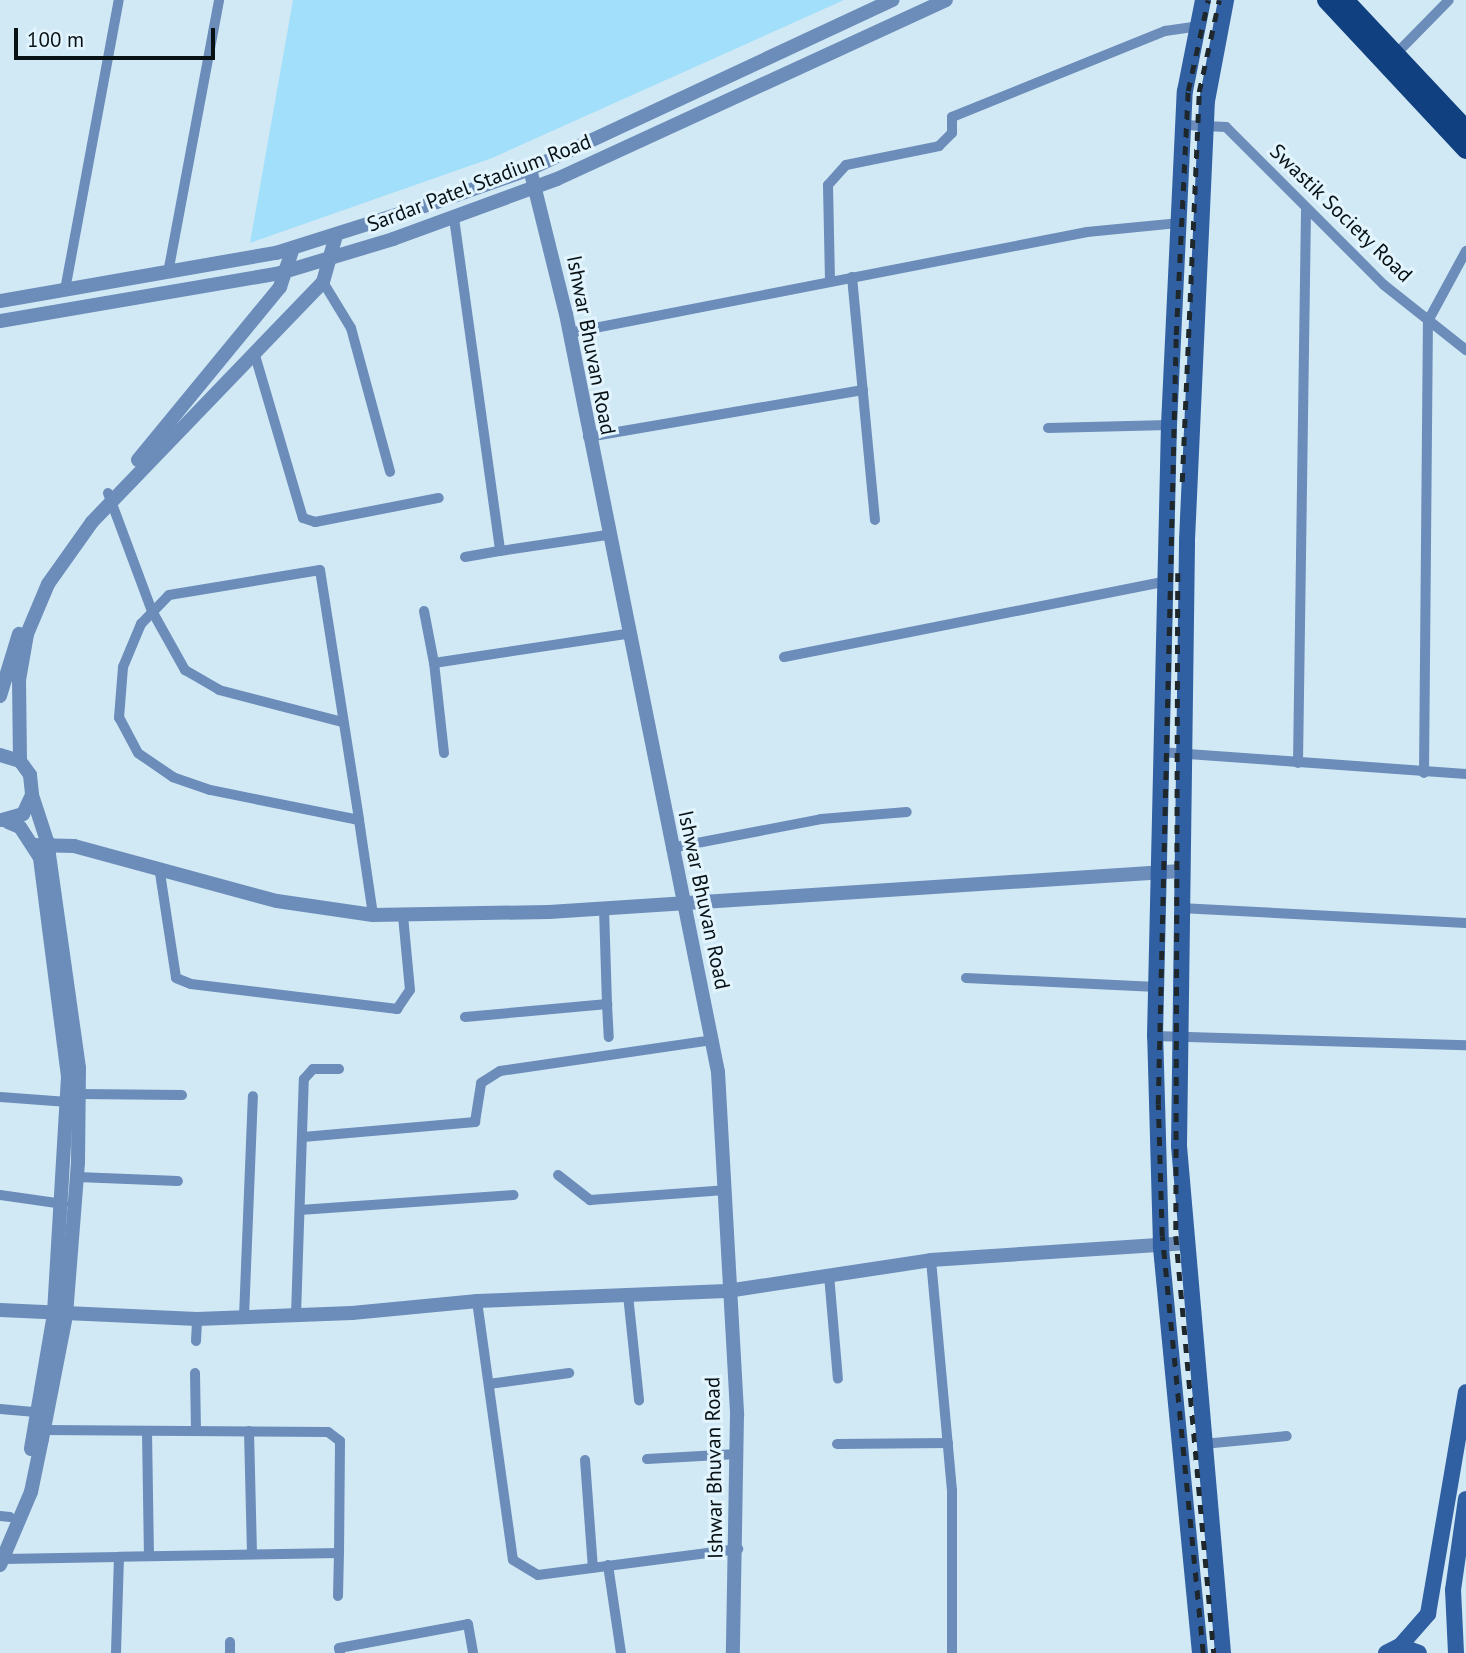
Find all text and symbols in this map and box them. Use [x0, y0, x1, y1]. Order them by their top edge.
scale bar [18, 14, 219, 58]
text: 100 m [27, 26, 84, 53]
street label: Sardar Patel Stadium Road [363, 129, 595, 237]
street label: Swastik Society Road [1264, 138, 1418, 288]
street label: Ishwar Bhuvan Road [561, 253, 621, 437]
street label: Ishwar Bhuvan Road [673, 808, 735, 992]
street label: Ishwar Bhuvan Road [700, 1377, 728, 1559]

